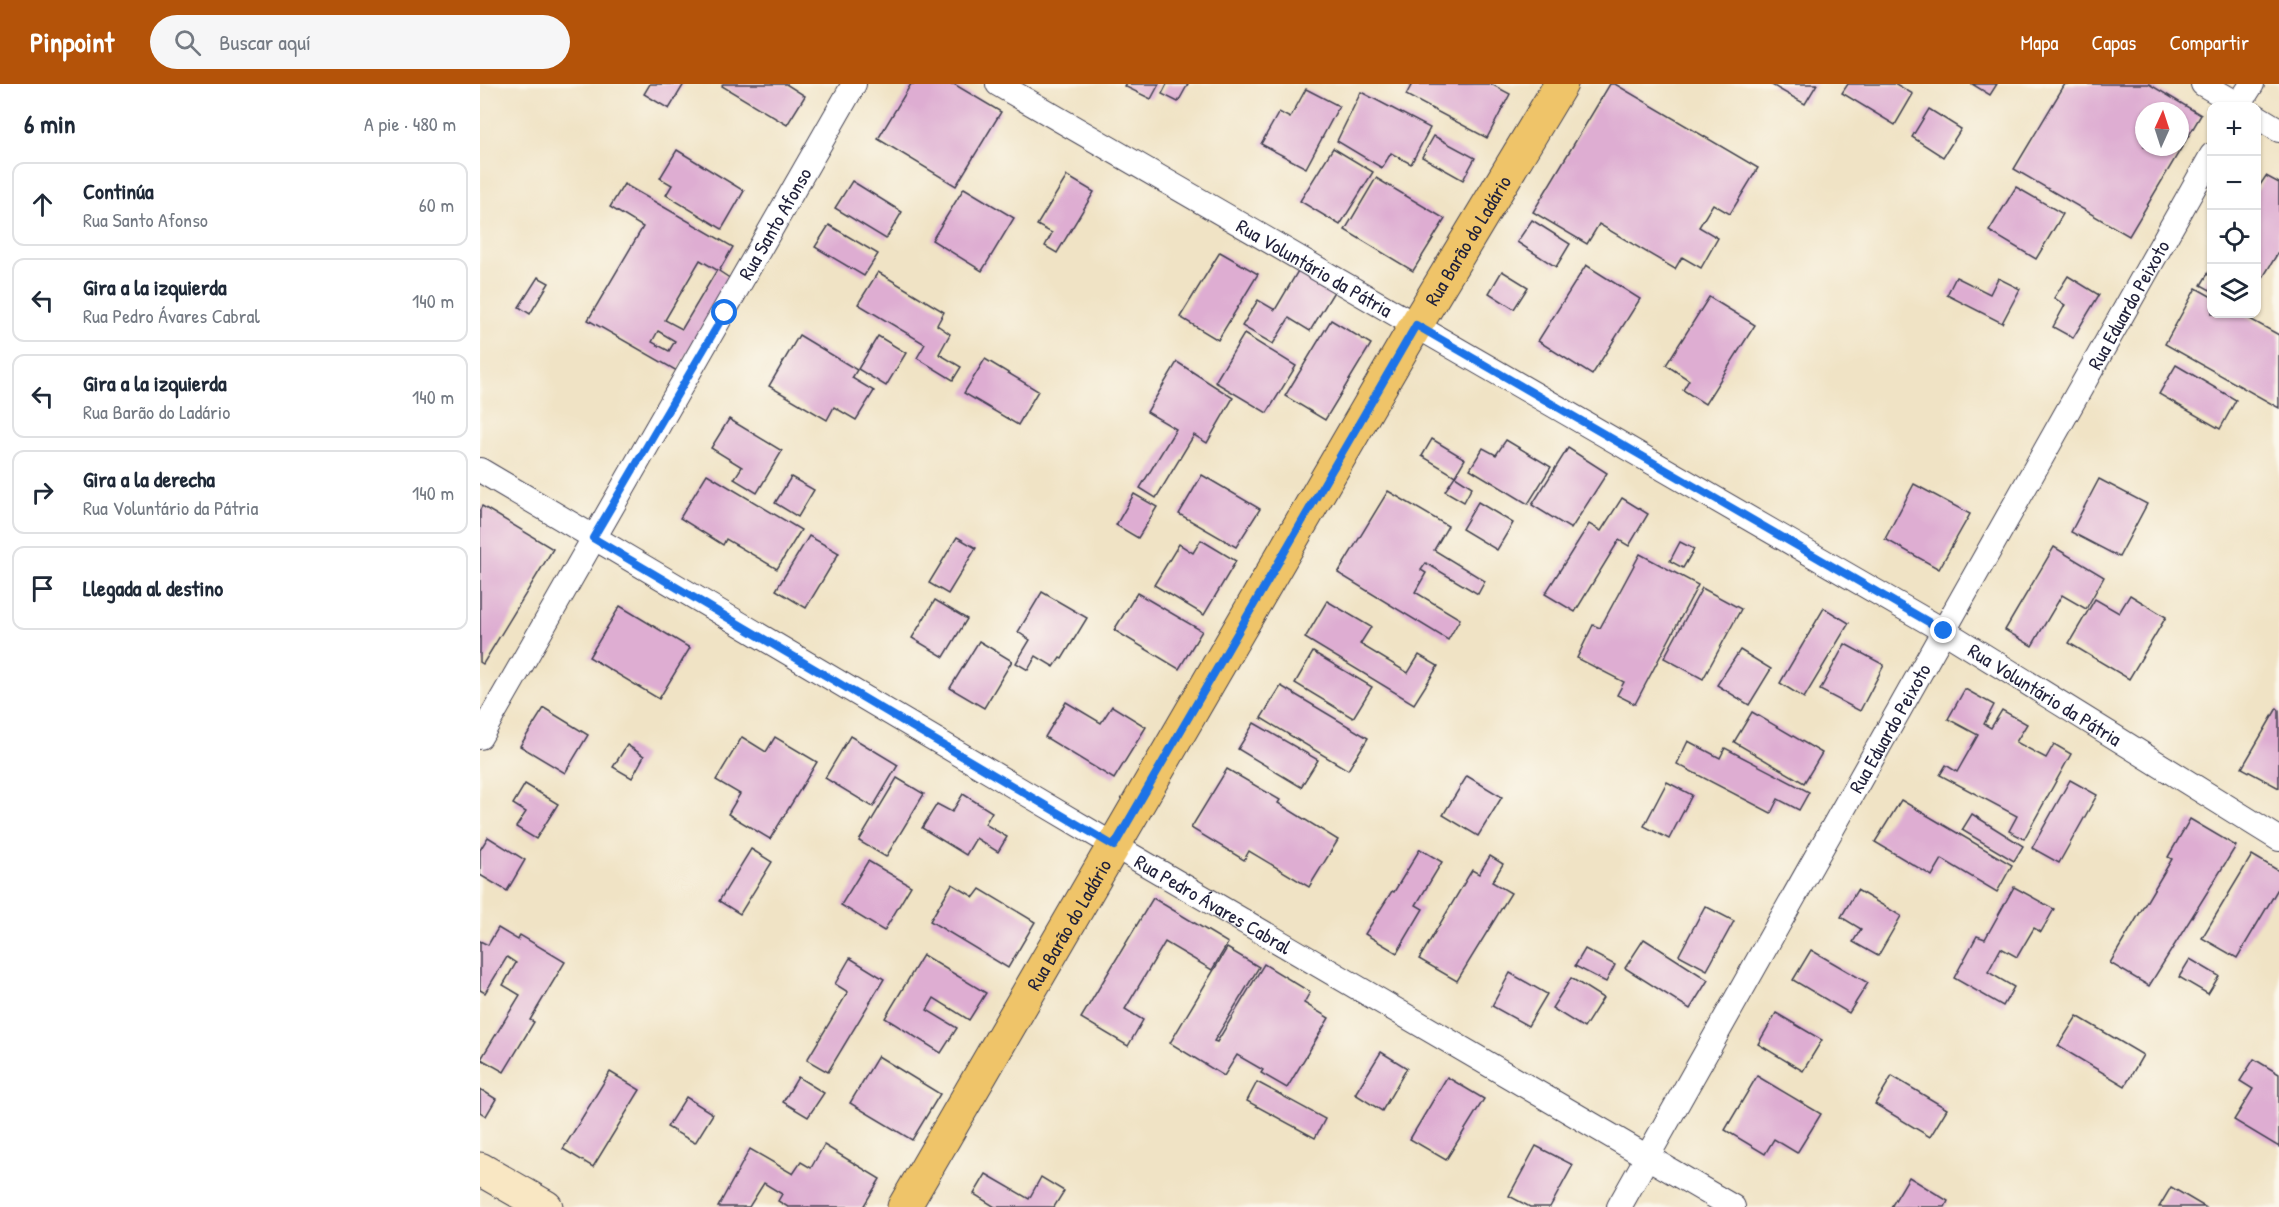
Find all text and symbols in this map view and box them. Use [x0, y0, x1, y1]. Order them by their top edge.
search box [150, 15, 570, 69]
text: Pinpoint [30, 23, 114, 61]
icon: search [171, 26, 204, 59]
text: Buscar aquí [219, 27, 311, 57]
text: Mapa [2020, 28, 2058, 57]
text: Capas [2091, 28, 2136, 57]
text: Compartir [2169, 28, 2249, 57]
north arrow [2135, 102, 2189, 156]
map controls [2207, 102, 2261, 318]
button: + [2207, 102, 2261, 156]
text: 6 min [24, 106, 76, 141]
text: A pie · 480 m [364, 110, 456, 137]
button: − [2207, 156, 2261, 210]
street label: Rua Santo Afonso [731, 162, 817, 284]
street label: Rua Barão do Ladário [1418, 170, 1517, 310]
text: Continúa [83, 176, 154, 206]
icon: ahead [26, 188, 59, 221]
text: 60 m [419, 191, 454, 218]
text: Rua Santo Afonso [83, 206, 208, 233]
button: locate [2207, 210, 2261, 264]
street label: Rua Voluntário da Pátria [1232, 212, 1398, 323]
street label: Rua Eduardo Peixoto [2081, 235, 2175, 374]
button: layers [2207, 264, 2261, 318]
text: Gira a la izquierda [83, 272, 227, 302]
icon: left [26, 284, 59, 317]
text: 140 m [412, 287, 454, 314]
route start [711, 299, 737, 325]
text: Rua Pedro Ávares Cabral [83, 302, 260, 329]
text: Gira a la izquierda [83, 368, 227, 398]
icon: left [26, 380, 59, 413]
text: 140 m [412, 383, 454, 410]
text: Rua Barão do Ladário [83, 398, 230, 425]
text: Gira a la derecha [83, 464, 215, 494]
icon: right [26, 476, 59, 509]
text: 140 m [412, 479, 454, 506]
text: Rua Voluntário da Pátria [83, 494, 258, 521]
icon: arrive [26, 572, 59, 605]
text: Llegada al destino [83, 573, 223, 603]
route end [1930, 617, 1956, 643]
street label: Rua Voluntário da Pátria [1964, 636, 2127, 752]
street label: Rua Eduardo Peixoto [1842, 658, 1936, 797]
street label: Rua Pedro Ávares Cabral [1130, 847, 1297, 960]
street label: Rua Barão do Ladário [1019, 854, 1117, 995]

